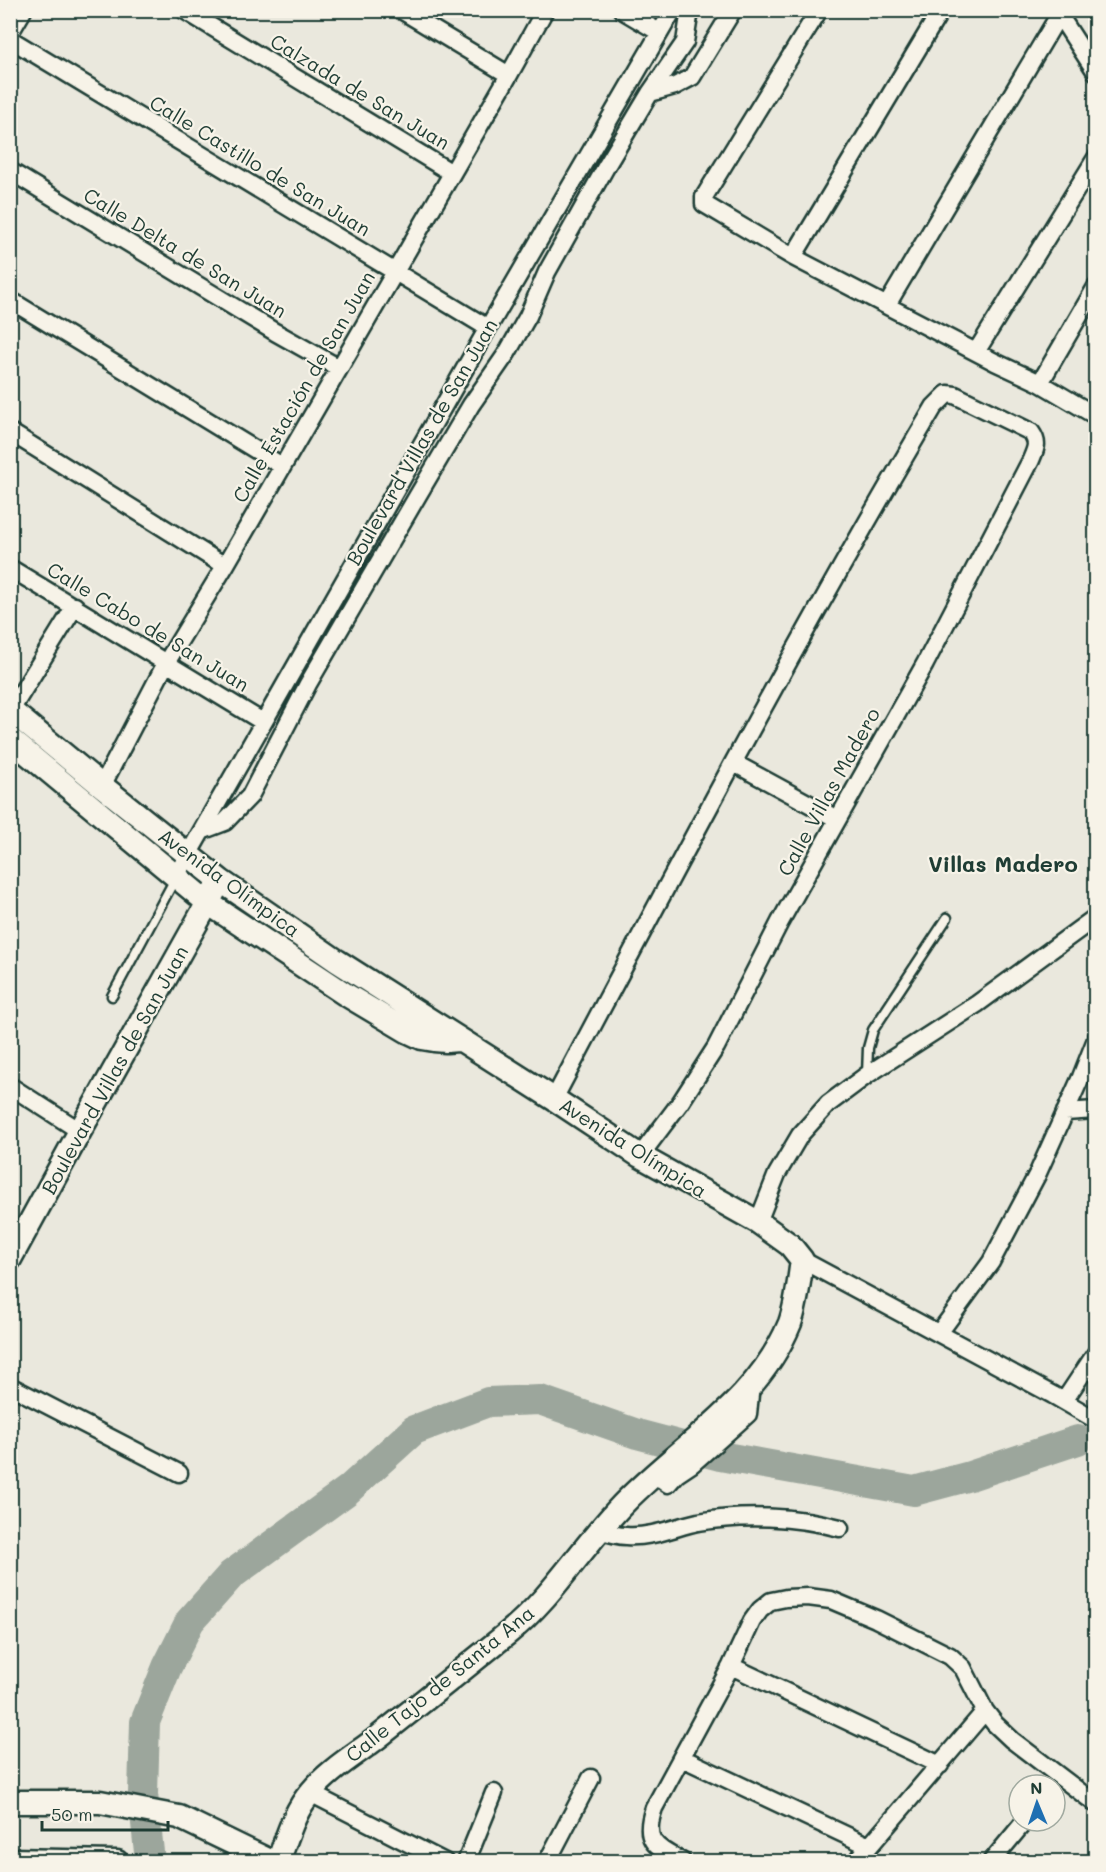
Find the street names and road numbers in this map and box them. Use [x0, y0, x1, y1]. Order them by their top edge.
street label: Calzada de San Juan [266, 27, 455, 155]
street label: Calle Castillo de San Juan [145, 89, 376, 242]
street label: Calle Delta de San Juan [79, 181, 292, 323]
street label: Calle Estación de San Juan [226, 266, 380, 507]
street label: Boulevard Villas de San Juan [340, 314, 503, 569]
street label: Calle Cabo de San Juan [43, 555, 254, 697]
street label: Calle Villas Madero [771, 703, 885, 880]
street label: Avenida Olímpica [153, 822, 306, 942]
street label: Boulevard Villas de San Juan [35, 941, 193, 1198]
street label: Avenida Olímpica [555, 1091, 712, 1203]
street label: Calle Tajo de Santa Ana [340, 1599, 539, 1767]

